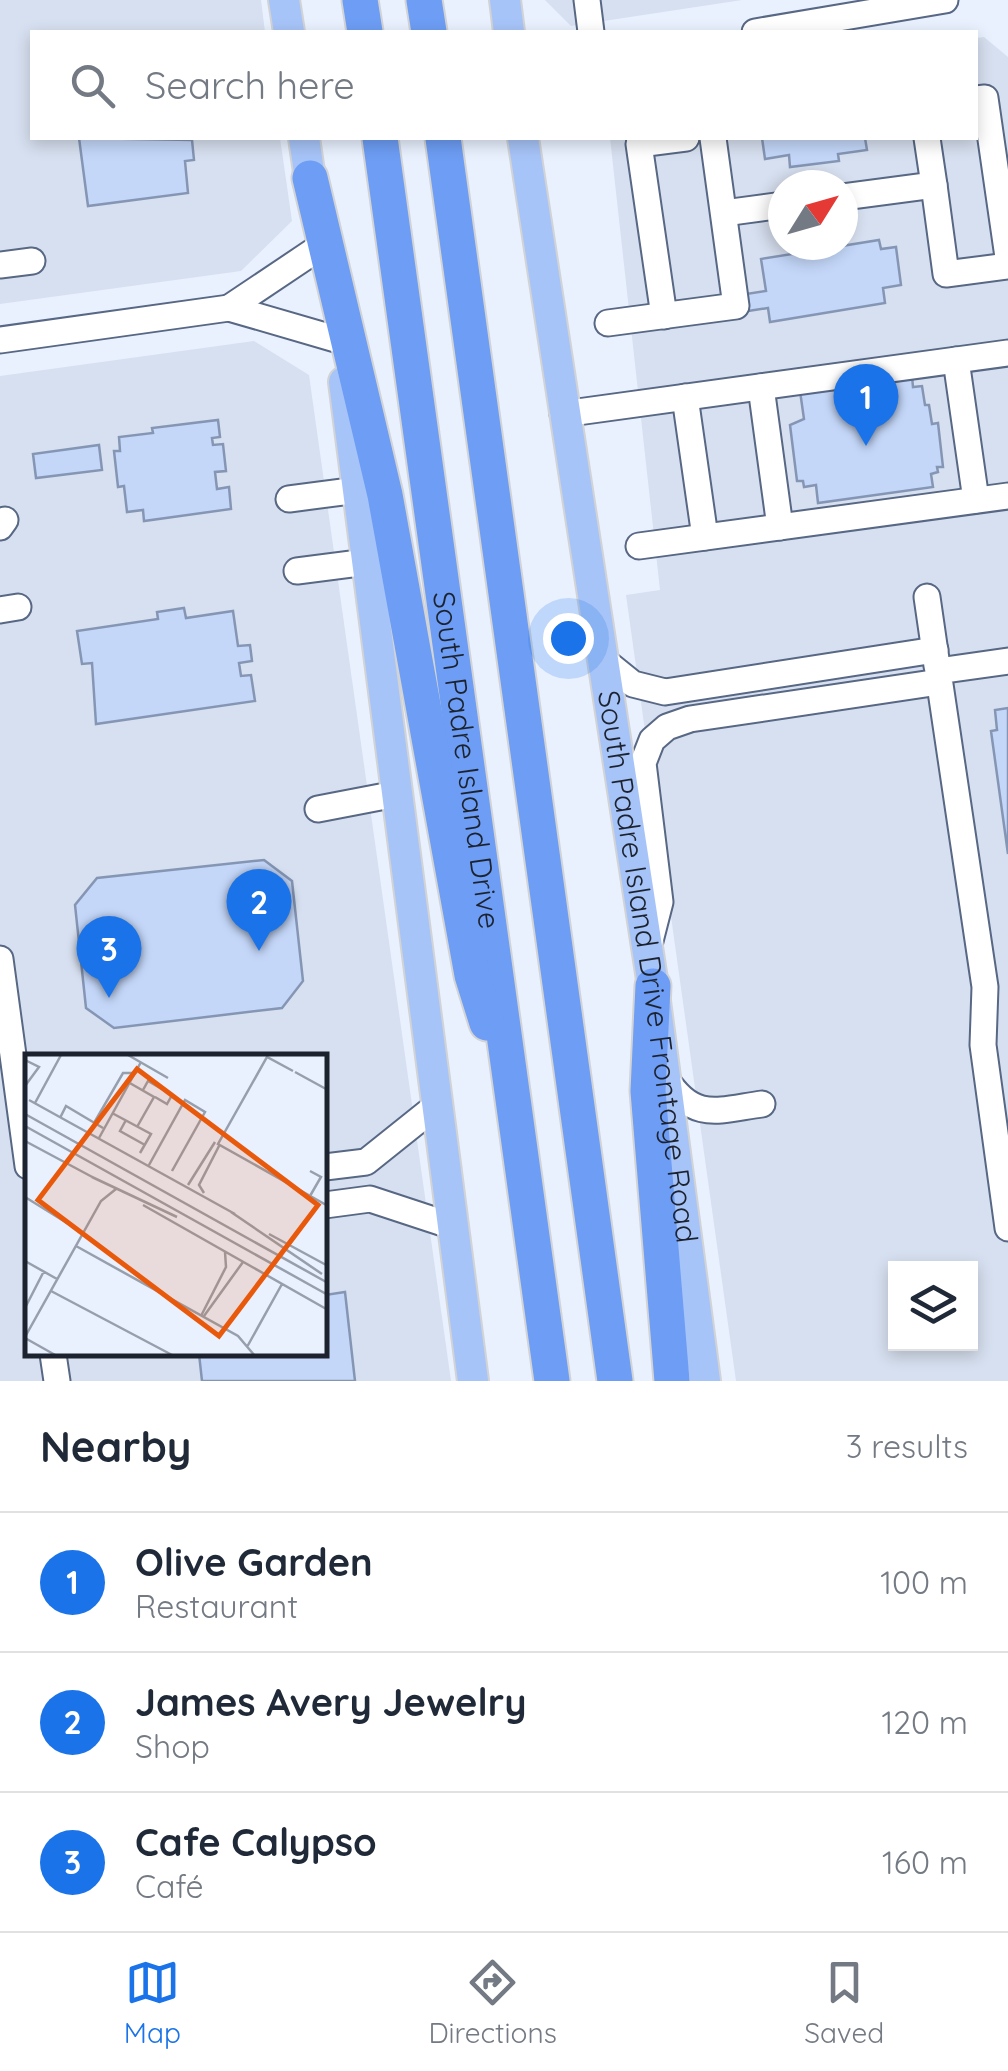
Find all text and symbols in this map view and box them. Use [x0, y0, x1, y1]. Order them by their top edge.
search box [30, 30, 978, 140]
icon: search [65, 58, 120, 113]
text: Search here [145, 61, 355, 109]
north arrow [768, 170, 858, 260]
pin: 1 [834, 364, 898, 446]
street label: South Padre Island Drive [425, 589, 509, 931]
your location [543, 613, 594, 664]
street label: South Padre Island Drive Frontage Road [590, 688, 707, 1245]
pin: 2 [226, 868, 292, 951]
pin: 3 [76, 916, 142, 998]
inset map [25, 1054, 328, 1356]
map controls [888, 1261, 978, 1351]
button: layers [888, 1261, 978, 1351]
text: Nearby [40, 1420, 191, 1473]
text: 3 results [846, 1426, 968, 1466]
text: Olive Garden [135, 1538, 373, 1586]
text: 1 [66, 1562, 79, 1602]
text: 100 m [880, 1562, 968, 1602]
text: Restaurant [135, 1586, 298, 1626]
text: James Avery Jewelry [135, 1678, 527, 1726]
text: 2 [63, 1702, 82, 1742]
text: 120 m [881, 1702, 968, 1742]
text: Shop [135, 1726, 210, 1766]
text: Cafe Calypso [135, 1818, 377, 1866]
text: 3 [64, 1842, 81, 1882]
text: 160 m [882, 1842, 968, 1882]
text: Café [135, 1866, 204, 1906]
tab: Map [124, 1955, 181, 2050]
tab: Directions [428, 1955, 557, 2050]
tab: Saved [804, 1955, 884, 2050]

